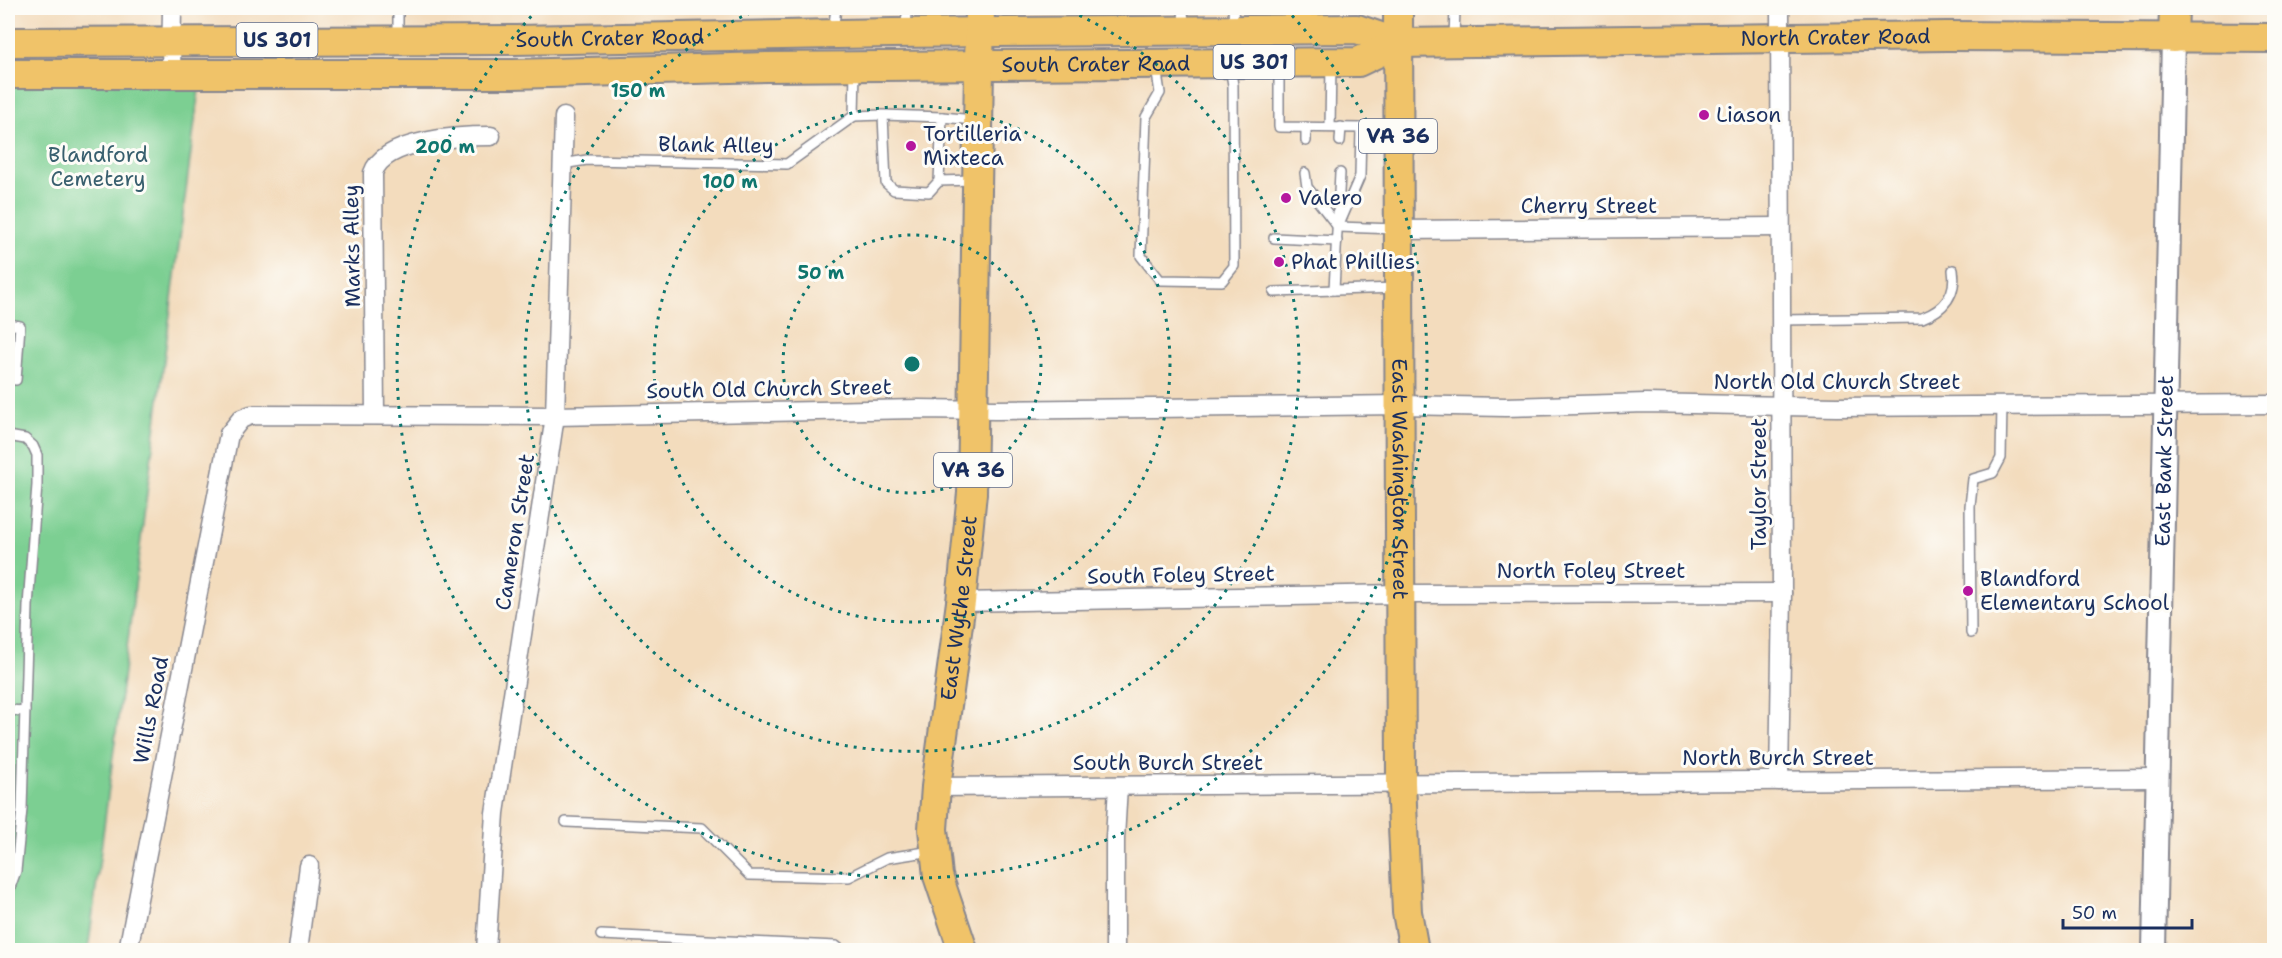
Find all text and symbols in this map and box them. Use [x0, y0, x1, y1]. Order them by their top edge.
street label: South Crater Road [515, 22, 705, 54]
street label: North Crater Road [1740, 22, 1931, 53]
road number: US 301 [236, 23, 318, 57]
road number: US 301 [1214, 45, 1294, 79]
street label: South Crater Road [1001, 49, 1190, 79]
text: 150 m [611, 79, 666, 103]
place label: Liason [1716, 101, 1781, 129]
marker: Liason [1697, 108, 1711, 122]
road number: VA 36 [1359, 119, 1437, 153]
place label: Tortilleria Mixteca [923, 120, 1022, 172]
street label: Blank Alley [658, 130, 774, 160]
text: 200 m [415, 135, 476, 159]
marker: Tortilleria Mixteca [904, 139, 918, 153]
park label: Blandford Cemetery [48, 141, 148, 193]
text: 100 m [702, 170, 758, 194]
street label: Marks Alley [337, 184, 367, 308]
place label: Valero [1298, 184, 1363, 212]
marker: Valero [1279, 191, 1293, 205]
street label: Cherry Street [1521, 192, 1657, 220]
place label: Phat Phillies [1291, 248, 1415, 276]
marker: Phat Phillies [1272, 255, 1286, 269]
text: 50 m [798, 261, 845, 285]
centre of rings [902, 354, 922, 374]
street label: East Washington Street [1385, 358, 1414, 600]
street label: North Old Church Street [1714, 368, 1960, 396]
street label: South Old Church Street [646, 373, 892, 405]
street label: East Bank Street [2148, 375, 2180, 547]
street label: Taylor Street [1745, 418, 1773, 550]
street label: Cameron Street [489, 452, 541, 612]
road number: VA 36 [934, 453, 1012, 487]
street label: East Wythe Street [934, 514, 984, 702]
street label: North Foley Street [1496, 557, 1686, 585]
street label: South Foley Street [1087, 559, 1275, 591]
place label: Blandford Elementary School [1980, 565, 2170, 617]
marker: Blandford Elementary School [1961, 584, 1975, 598]
street label: Wills Road [127, 654, 175, 766]
street label: North Burch Street [1682, 744, 1874, 772]
street label: South Burch Street [1073, 749, 1263, 777]
scale bar [2063, 892, 2192, 930]
text: 50 m [2072, 901, 2117, 925]

